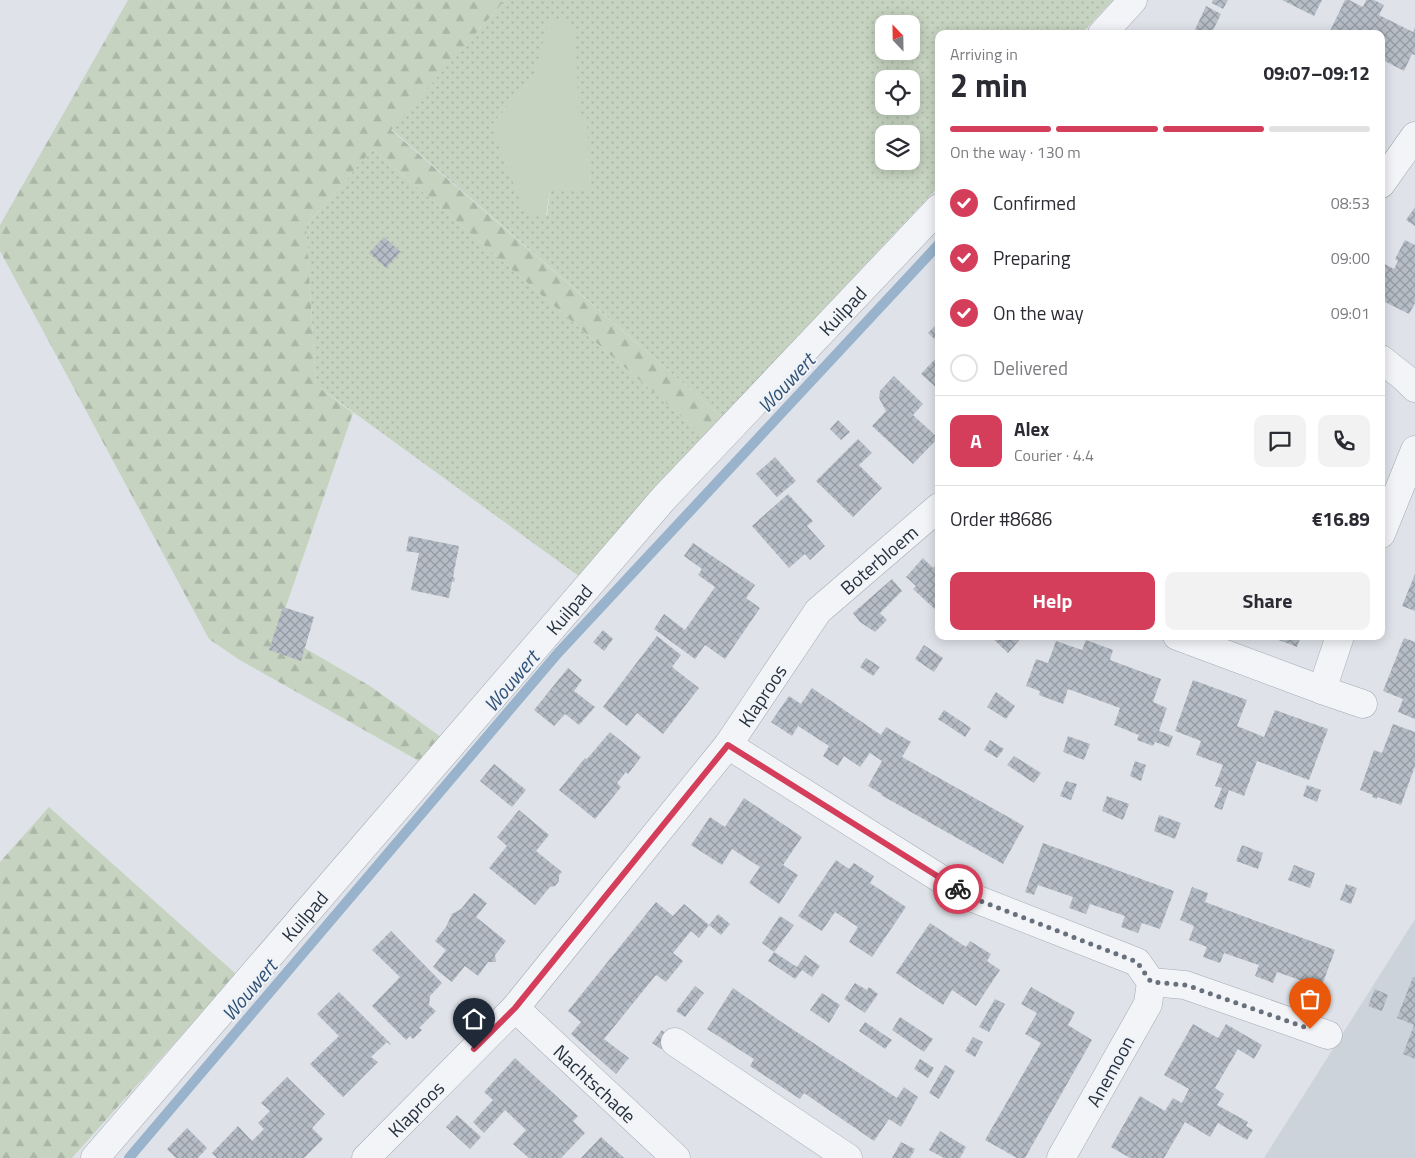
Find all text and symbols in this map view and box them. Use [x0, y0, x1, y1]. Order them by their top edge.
north arrow [875, 15, 920, 60]
map controls [875, 15, 920, 170]
text: Arriving in [950, 42, 1018, 66]
text: 09:07–09:12 [1263, 58, 1370, 87]
text: 2 min [950, 61, 1028, 109]
button: locate [875, 70, 920, 115]
button: layers [875, 125, 920, 170]
text: On the way · 130 m [950, 140, 1081, 164]
text: Confirmed [993, 188, 1076, 217]
icon: check [950, 189, 978, 217]
text: 08:53 [1331, 191, 1370, 215]
text: Preparing [993, 243, 1070, 272]
icon: check [950, 244, 978, 272]
text: 09:00 [1331, 246, 1370, 270]
street label: Kuilpad [811, 279, 873, 342]
text: On the way [993, 298, 1084, 327]
icon: check [950, 299, 978, 327]
text: 09:01 [1331, 301, 1370, 325]
water label: Wouwert [750, 344, 824, 420]
text: Delivered [993, 353, 1068, 382]
text: Alex [1014, 414, 1049, 443]
button: chat [1254, 415, 1306, 467]
button: phone [1318, 415, 1370, 467]
text: A [970, 426, 982, 455]
text: Courier · 4.4 [1014, 443, 1094, 467]
text: Order #8686 [950, 504, 1052, 533]
text: €16.89 [1312, 504, 1370, 533]
street label: Boterbloem [833, 517, 924, 601]
button: Help [950, 572, 1155, 630]
button: Share [1165, 572, 1370, 630]
street label: Kuilpad [538, 577, 599, 641]
water label: Wouwert [476, 641, 548, 719]
street label: Klaproos [730, 658, 793, 732]
courier [933, 864, 983, 914]
icon: bike [944, 875, 972, 903]
street label: Kuilpad [274, 884, 334, 947]
water label: Wouwert [214, 950, 286, 1028]
pin [1289, 978, 1331, 1029]
icon: bag [1296, 985, 1324, 1013]
pin [453, 998, 495, 1049]
icon: home [460, 1005, 488, 1033]
street label: Anemoon [1079, 1030, 1141, 1112]
street label: Nachtschade [548, 1037, 643, 1129]
street label: Klaproos [380, 1073, 450, 1143]

